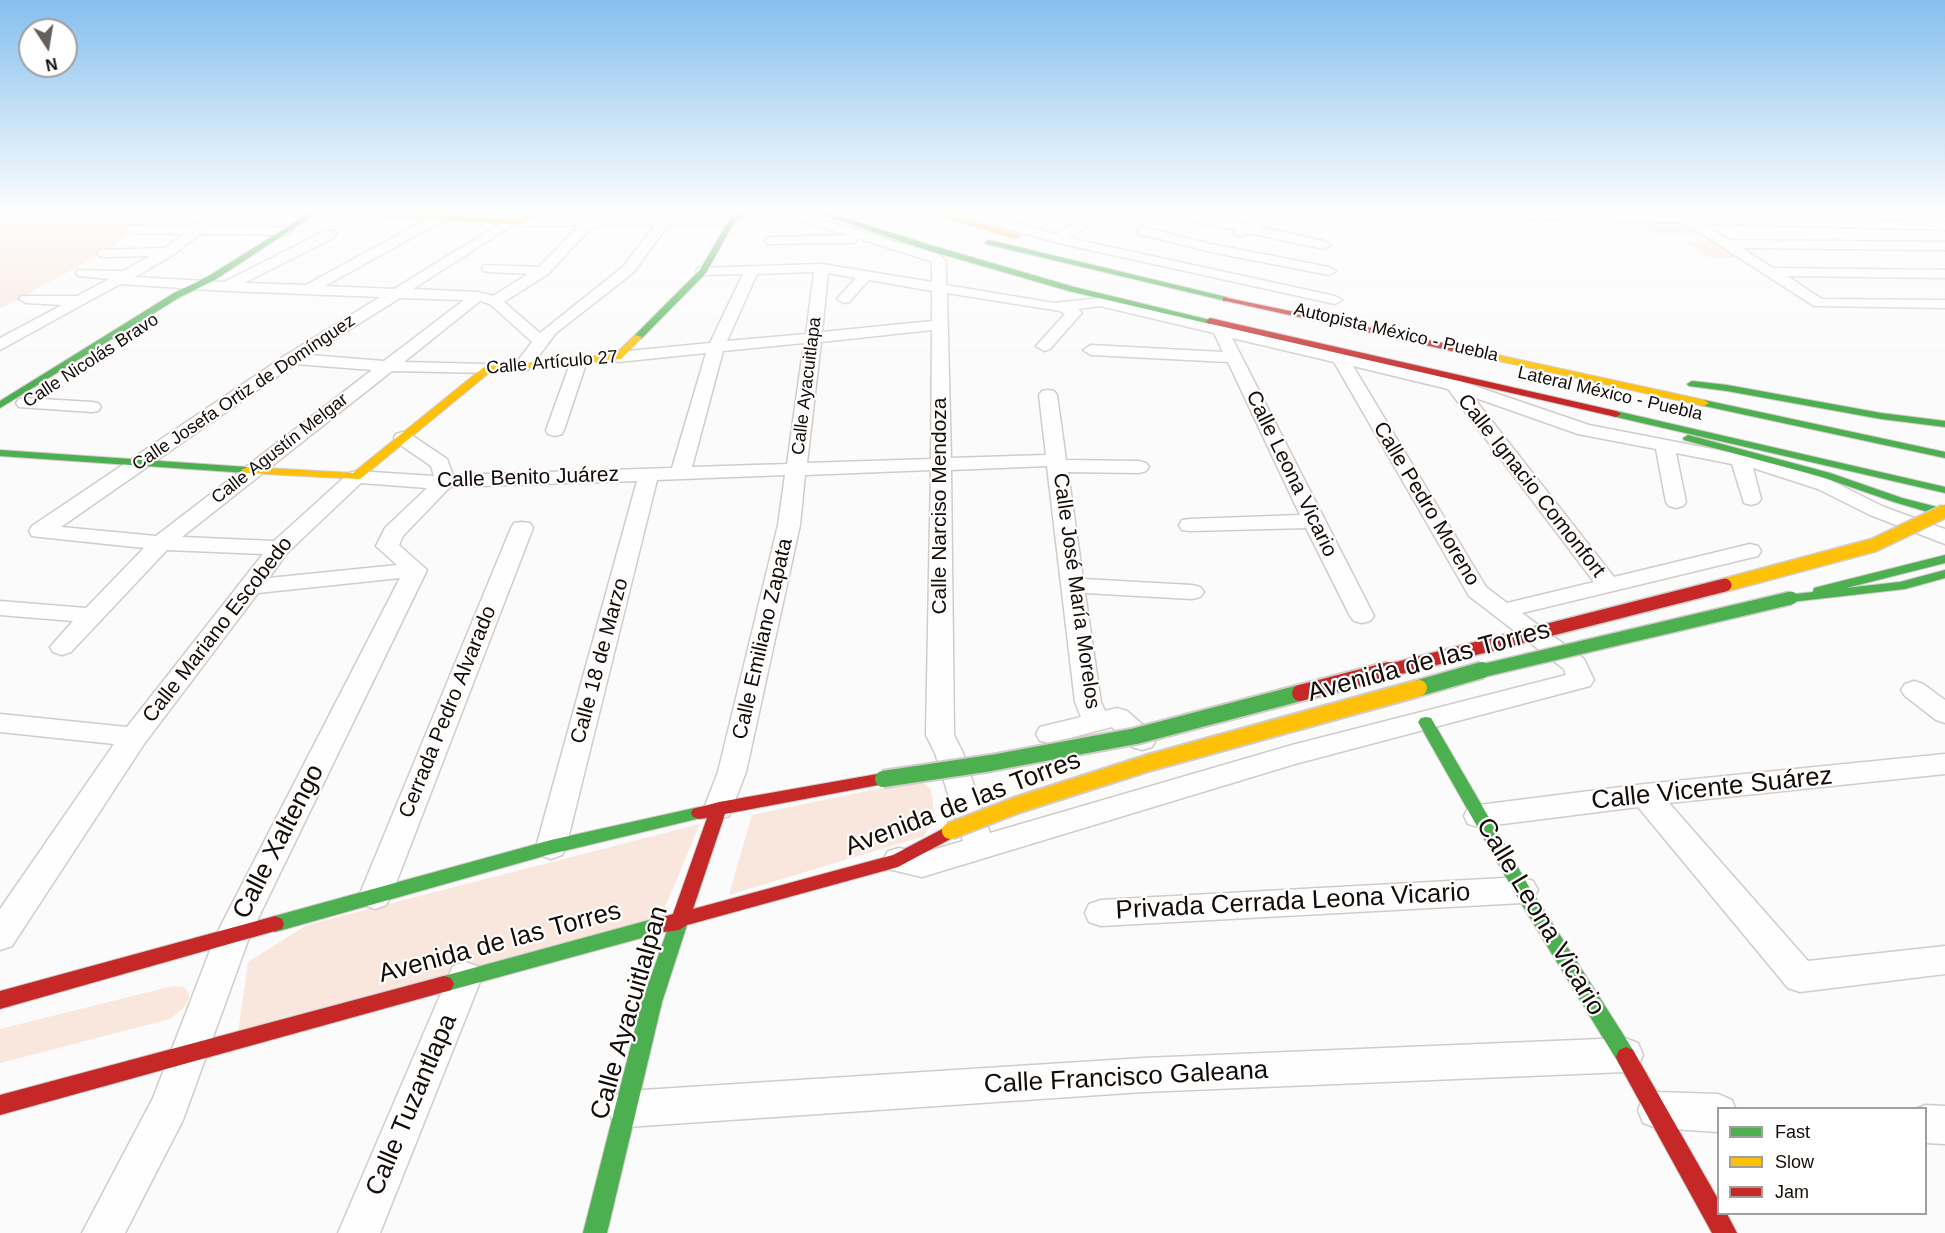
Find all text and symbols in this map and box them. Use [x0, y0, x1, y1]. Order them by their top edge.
north arrow [18, 18, 78, 78]
text: N [44, 55, 59, 74]
street label: Autopista México - Puebla [1292, 299, 1500, 367]
street label: Calle Nicolás Bravo [19, 309, 163, 413]
street label: Calle Josefa Ortiz de Domínguez [128, 310, 360, 476]
street label: Calle Ayacuitlapa [788, 316, 826, 456]
street label: Calle Artículo 27 [485, 346, 619, 380]
street label: Lateral México - Puebla [1515, 362, 1705, 426]
street label: Calle Leona Vicario [1240, 387, 1342, 561]
street label: Calle Agustín Melgar [208, 389, 352, 509]
street label: Calle Ignacio Comonfort [1452, 389, 1610, 583]
street label: Calle Narciso Mendoza [927, 397, 953, 615]
street label: Calle Pedro Moreno [1367, 417, 1485, 591]
street label: Calle Benito Juárez [437, 462, 619, 494]
street label: Calle José María Morelos [1047, 471, 1105, 711]
street label: Calle Mariano Escobedo [138, 532, 298, 728]
street label: Calle Emiliano Zapata [728, 536, 798, 742]
street label: Calle 18 de Marzo [566, 575, 634, 747]
street label: Cerrada Pedro Alvarado [394, 602, 502, 822]
street label: Avenida de las Torres [1304, 615, 1554, 709]
street label: Avenida de las Torres [841, 745, 1085, 863]
street label: Calle Xaltengo [227, 760, 331, 924]
street label: Calle Vicente Suárez [1590, 761, 1834, 817]
street label: Calle Leona Vicario [1469, 813, 1611, 1021]
street label: Privada Cerrada Leona Vicario [1115, 877, 1471, 927]
street label: Avenida de las Torres [375, 896, 625, 990]
street label: Calle Ayacuitlalpan [585, 903, 675, 1123]
street label: Calle Tuzantlapa [360, 1010, 464, 1200]
street label: Calle Francisco Galeana [983, 1055, 1269, 1101]
legend [1717, 1107, 1927, 1215]
text: Fast [1775, 1122, 1810, 1142]
text: Slow [1775, 1152, 1814, 1172]
text: Jam [1775, 1182, 1809, 1202]

